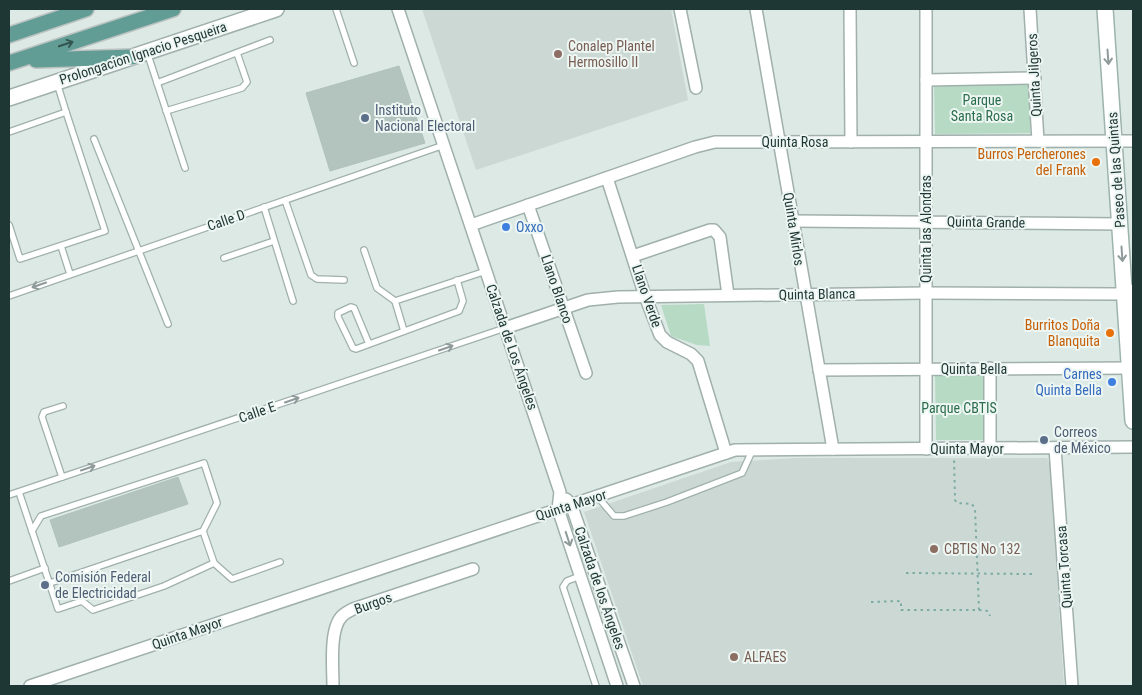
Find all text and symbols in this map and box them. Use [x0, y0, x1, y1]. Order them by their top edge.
street label: Prolongacion Ignacio Pesqueira [57, 18, 229, 88]
street label: Quinta Jilgeros [1024, 33, 1044, 117]
place label: Conalep Plantel Hermosillo II [568, 38, 655, 70]
one-way arrow [57, 39, 73, 49]
marker: Conalep Plantel Hermosillo II [552, 48, 564, 60]
one-way arrow [1104, 49, 1113, 65]
park label: Parque Santa Rosa [951, 92, 1013, 124]
place label: Instituto Nacional Electoral [375, 102, 475, 134]
street label: Paseo de las Quintas [1104, 111, 1128, 229]
marker: Instituto Nacional Electoral [359, 112, 371, 124]
street label: Quinta Rosa [762, 134, 828, 150]
place label: Burros Percherones del Frank [978, 146, 1087, 178]
marker: Burros Percherones del Frank [1090, 156, 1102, 168]
street label: Quinta las Alondras [918, 175, 934, 283]
street label: Quinta Mirlos [780, 191, 808, 267]
street label: Calle D [205, 206, 247, 234]
street label: Quinta Grande [947, 213, 1026, 231]
place label: Oxxo [516, 219, 544, 235]
marker: Oxxo [500, 221, 512, 233]
one-way arrow [1117, 246, 1126, 262]
street label: Llano Blanco [538, 253, 576, 325]
street label: Llano Verde [629, 262, 665, 330]
one-way arrow [32, 281, 48, 290]
street label: Calzada de Los Ángeles [483, 282, 542, 412]
street label: Quinta Blanca [778, 285, 856, 303]
place label: Burritos Doña Blanquita [1025, 317, 1100, 349]
marker: Burritos Doña Blanquita [1104, 327, 1116, 339]
one-way arrow [438, 343, 453, 352]
street label: Quinta Bella [941, 361, 1007, 377]
place label: Carnes Quinta Bella [1035, 366, 1102, 398]
marker: Carnes Quinta Bella [1106, 376, 1118, 388]
one-way arrow [284, 395, 299, 404]
street label: Calle E [237, 398, 278, 426]
park label: Parque CBTIS [921, 400, 997, 416]
place label: Correos de México [1054, 424, 1111, 456]
marker: Correos de México [1038, 434, 1050, 446]
street label: Quinta Mayor [930, 441, 1004, 457]
one-way arrow [80, 463, 96, 473]
street label: Quinta Mayor [534, 486, 608, 524]
street label: Calzada de los Ángeles [571, 524, 629, 651]
street label: Quinta Torcasa [1053, 525, 1075, 609]
one-way arrow [564, 531, 573, 546]
place label: CBTIS No 132 [944, 541, 1020, 557]
marker: CBTIS No 132 [928, 543, 940, 555]
place label: Comisión Federal de Electricidad [55, 569, 151, 601]
marker: Comisión Federal de Electricidad [39, 579, 51, 591]
street label: Burgos [352, 589, 394, 617]
street label: Quinta Mayor [150, 613, 224, 653]
place label: ALFAES [744, 649, 787, 665]
marker: ALFAES [728, 651, 740, 663]

